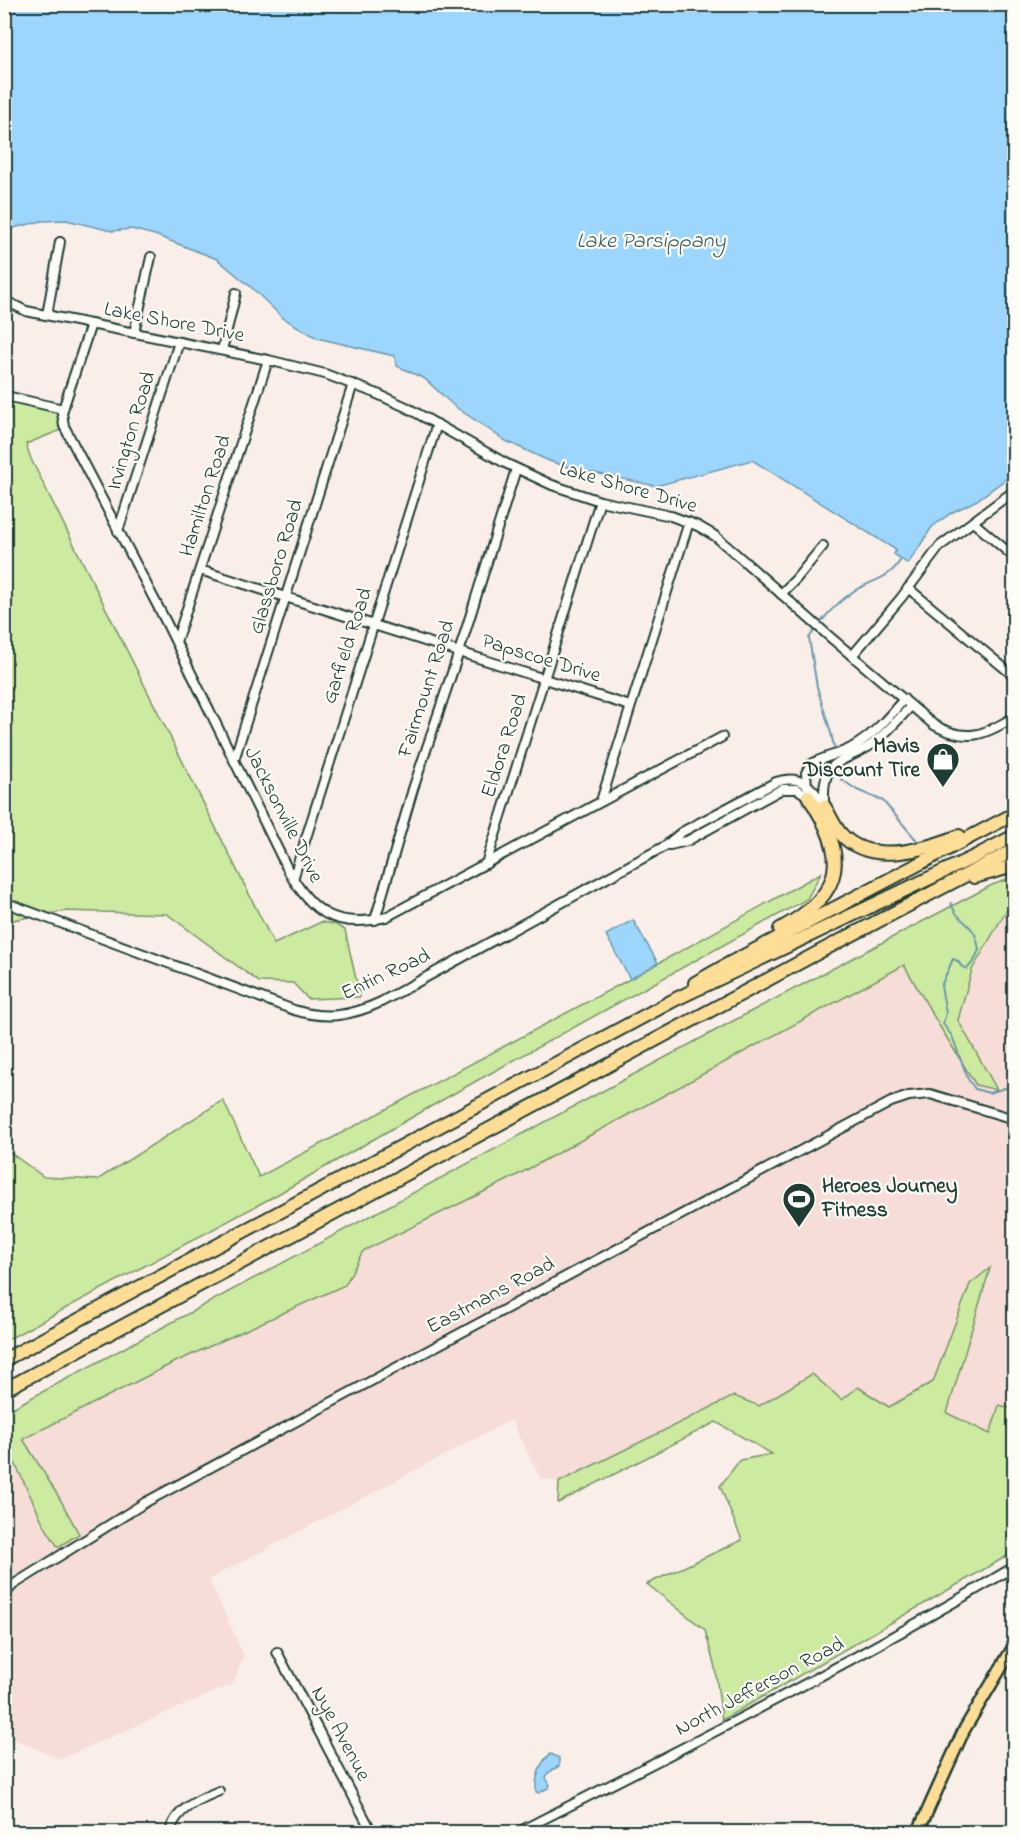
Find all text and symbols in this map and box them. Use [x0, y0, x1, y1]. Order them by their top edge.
water label: Lake Parsippany [576, 226, 726, 258]
street label: Lake Shore Drive [101, 295, 247, 351]
street label: Irvington Road [100, 368, 166, 494]
street label: Hamilton Road [172, 431, 240, 561]
street label: Lake Shore Drive [555, 454, 701, 522]
street label: Glassboro Road [242, 496, 312, 638]
street label: Garfield Road [315, 584, 381, 708]
street label: Fairmount Road [390, 616, 463, 762]
street label: Papscoe Drive [478, 627, 605, 692]
street label: Eldora Road [474, 690, 536, 802]
place label: Mavis Discount Tire [803, 732, 921, 786]
shop icon: Mavis Discount Tire [925, 741, 961, 788]
street label: Jacksonville Drive [236, 742, 331, 889]
street label: Entin Road [337, 941, 436, 1009]
place label: Heroes Journey Fitness [821, 1172, 958, 1226]
sports icon: Heroes Journey Fitness [781, 1181, 817, 1228]
street label: Eastmans Road [422, 1249, 561, 1342]
street label: North Jefferson Road [670, 1630, 850, 1744]
street label: Nye Avenue [301, 1681, 378, 1788]

